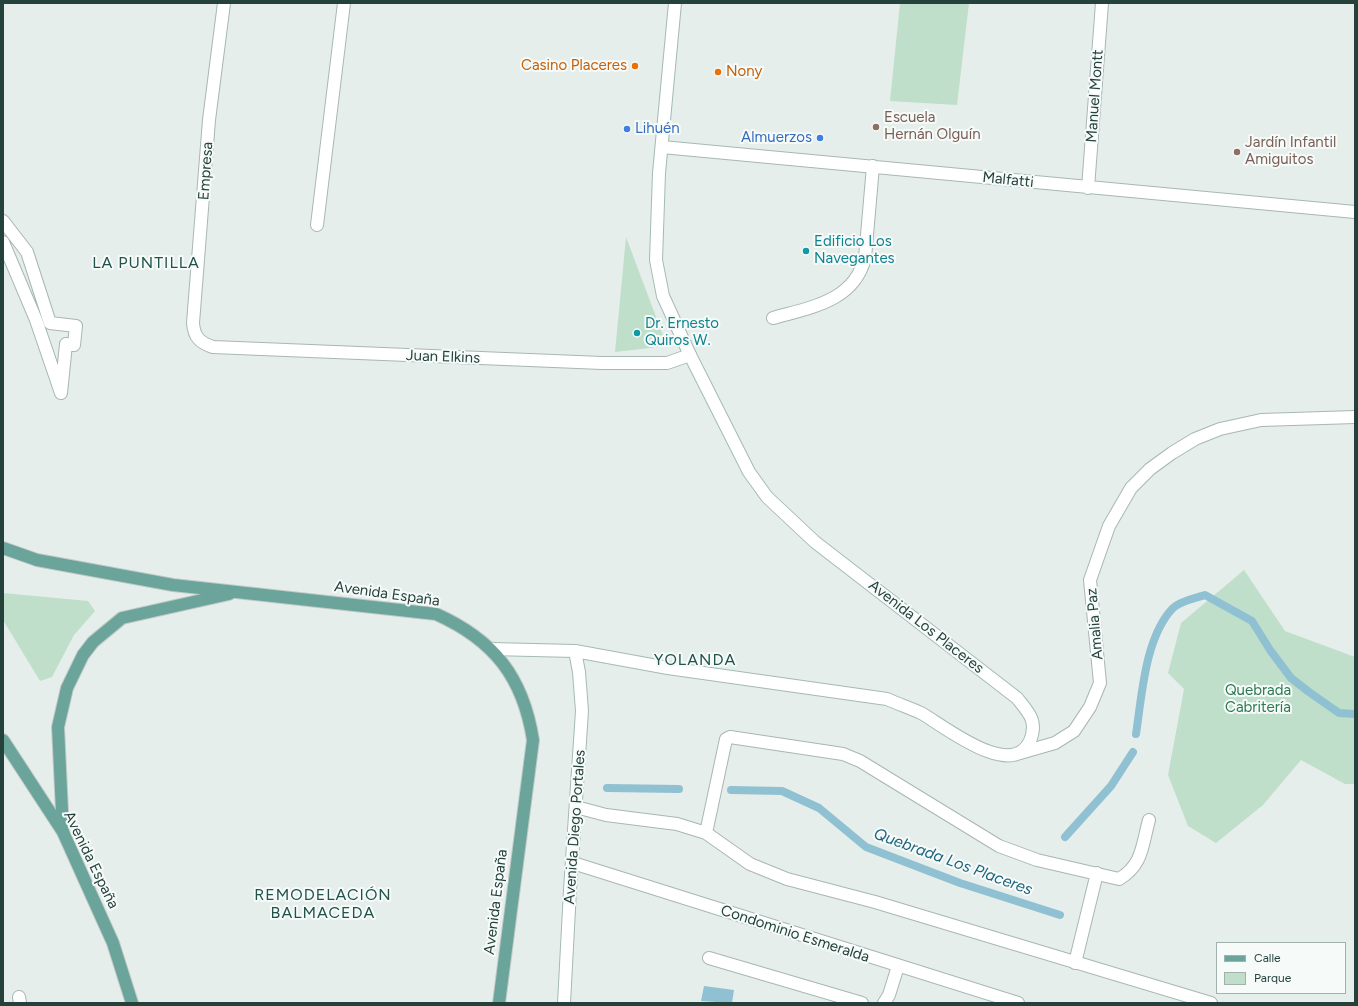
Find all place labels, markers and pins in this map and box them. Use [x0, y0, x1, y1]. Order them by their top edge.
place label: Casino Placeres [521, 57, 627, 75]
marker: Casino Placeres [630, 61, 640, 71]
place label: Nony [726, 63, 762, 81]
marker: Nony [713, 67, 723, 77]
place label: Escuela Hernán Olguín [884, 109, 981, 144]
place label: Lihuén [635, 120, 680, 138]
marker: Escuela Hernán Olguín [871, 122, 881, 132]
marker: Lihuén [622, 124, 632, 134]
place label: Almuerzos [741, 129, 812, 147]
marker: Almuerzos [815, 133, 825, 143]
place label: Jardín Infantil Amiguitos [1245, 134, 1336, 169]
marker: Jardín Infantil Amiguitos [1232, 147, 1242, 157]
place label: Edificio Los Navegantes [814, 233, 895, 268]
marker: Edificio Los Navegantes [801, 246, 811, 256]
place label: Dr. Ernesto Quiros W. [645, 315, 719, 350]
marker: Dr. Ernesto Quiros W. [632, 328, 642, 338]

